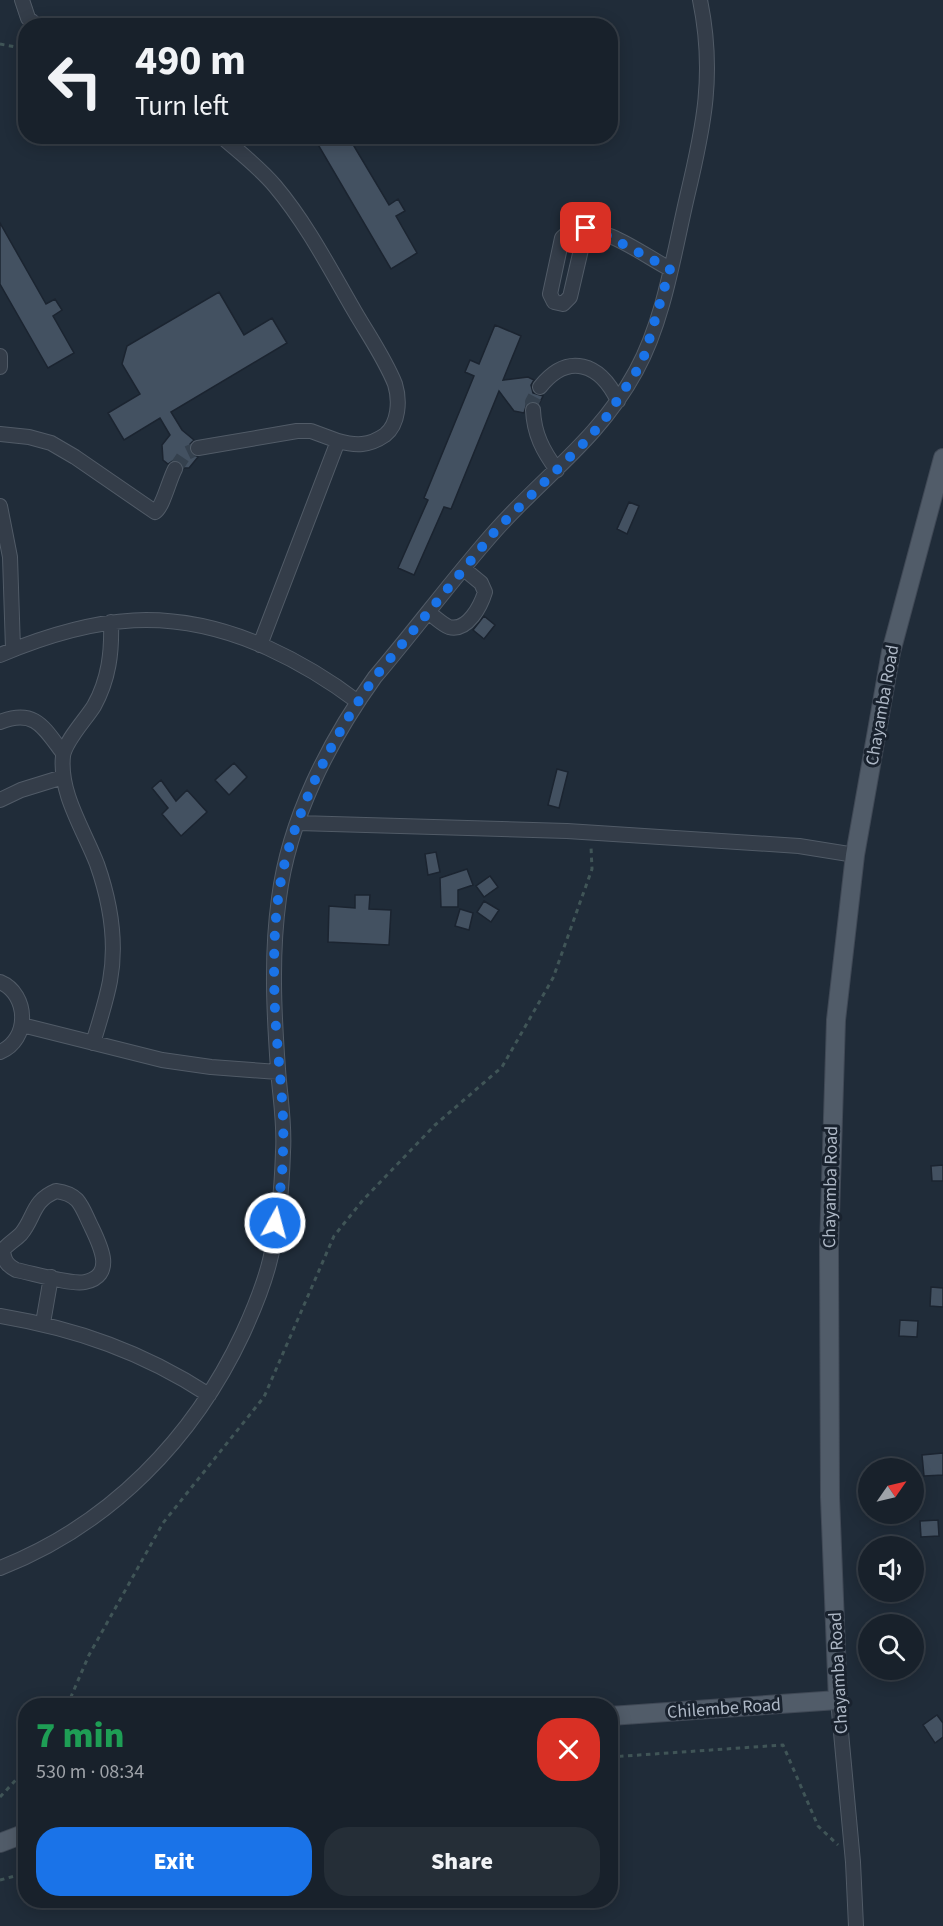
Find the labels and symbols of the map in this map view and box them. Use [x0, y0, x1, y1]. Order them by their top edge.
pin [560, 202, 611, 253]
street label: Chayamba Road [860, 643, 905, 767]
street label: Chayamba Road [817, 1126, 844, 1248]
position arrow [243, 1191, 307, 1255]
north arrow [858, 1458, 924, 1524]
street label: Chayamba Road [823, 1611, 854, 1735]
street label: Chilembe Road [666, 1692, 782, 1725]

